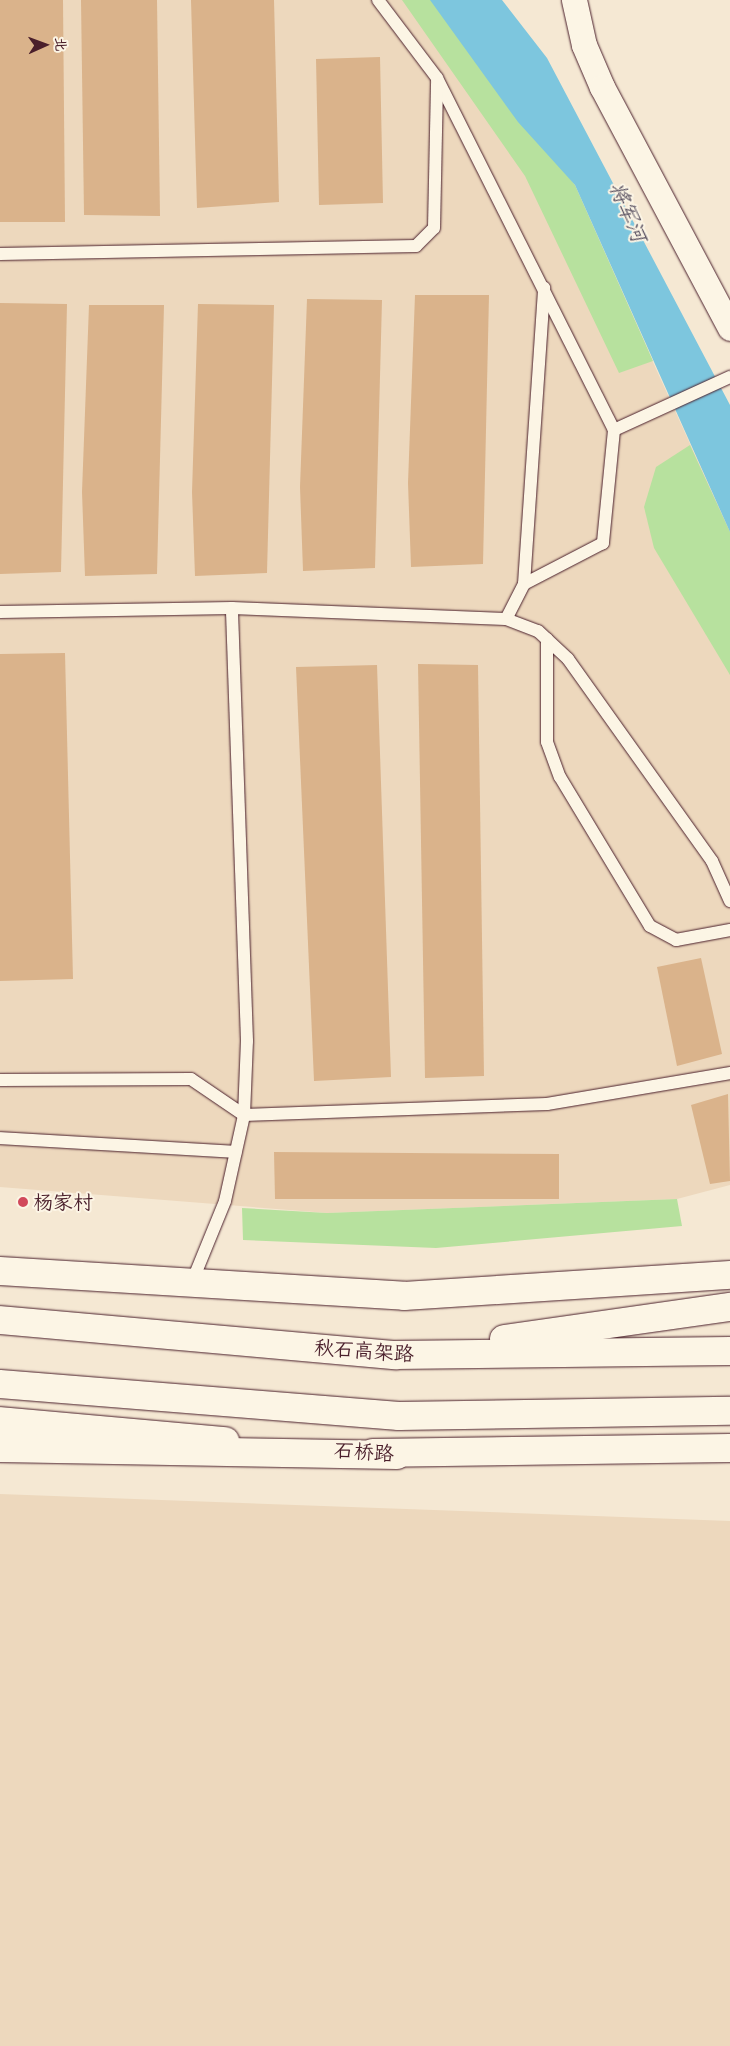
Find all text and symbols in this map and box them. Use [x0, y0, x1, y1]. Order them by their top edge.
north arrow [20, 20, 70, 70]
text: 北 [52, 37, 69, 52]
water label: 将军河 [604, 178, 652, 246]
place label: 杨家村 [33, 1190, 93, 1214]
marker: 杨家村 [17, 1196, 29, 1208]
street label: 秋石高架路 [313, 1336, 415, 1366]
street label: 石桥路 [333, 1438, 395, 1466]

